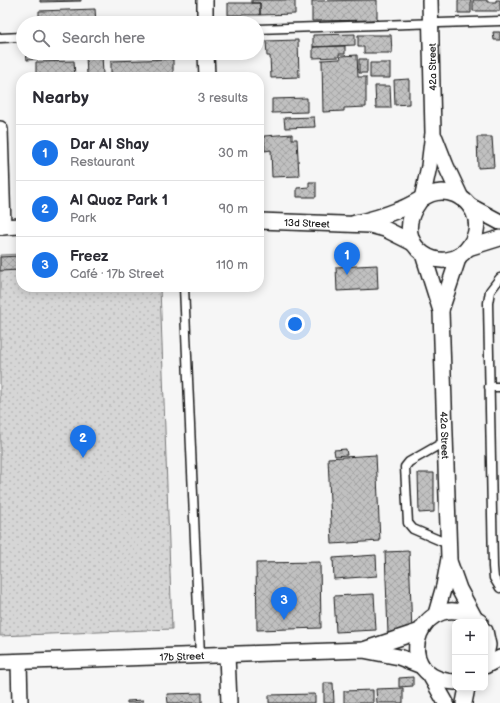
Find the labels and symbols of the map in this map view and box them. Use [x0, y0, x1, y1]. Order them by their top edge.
street label: 42a Street [427, 43, 439, 91]
street label: 13d Street [284, 217, 330, 231]
pin: 1 [334, 242, 360, 275]
your location [285, 314, 305, 334]
street label: 42a Street [437, 411, 451, 459]
pin: 2 [70, 425, 96, 458]
pin: 3 [271, 587, 297, 620]
street label: 17b Street [160, 650, 204, 664]

